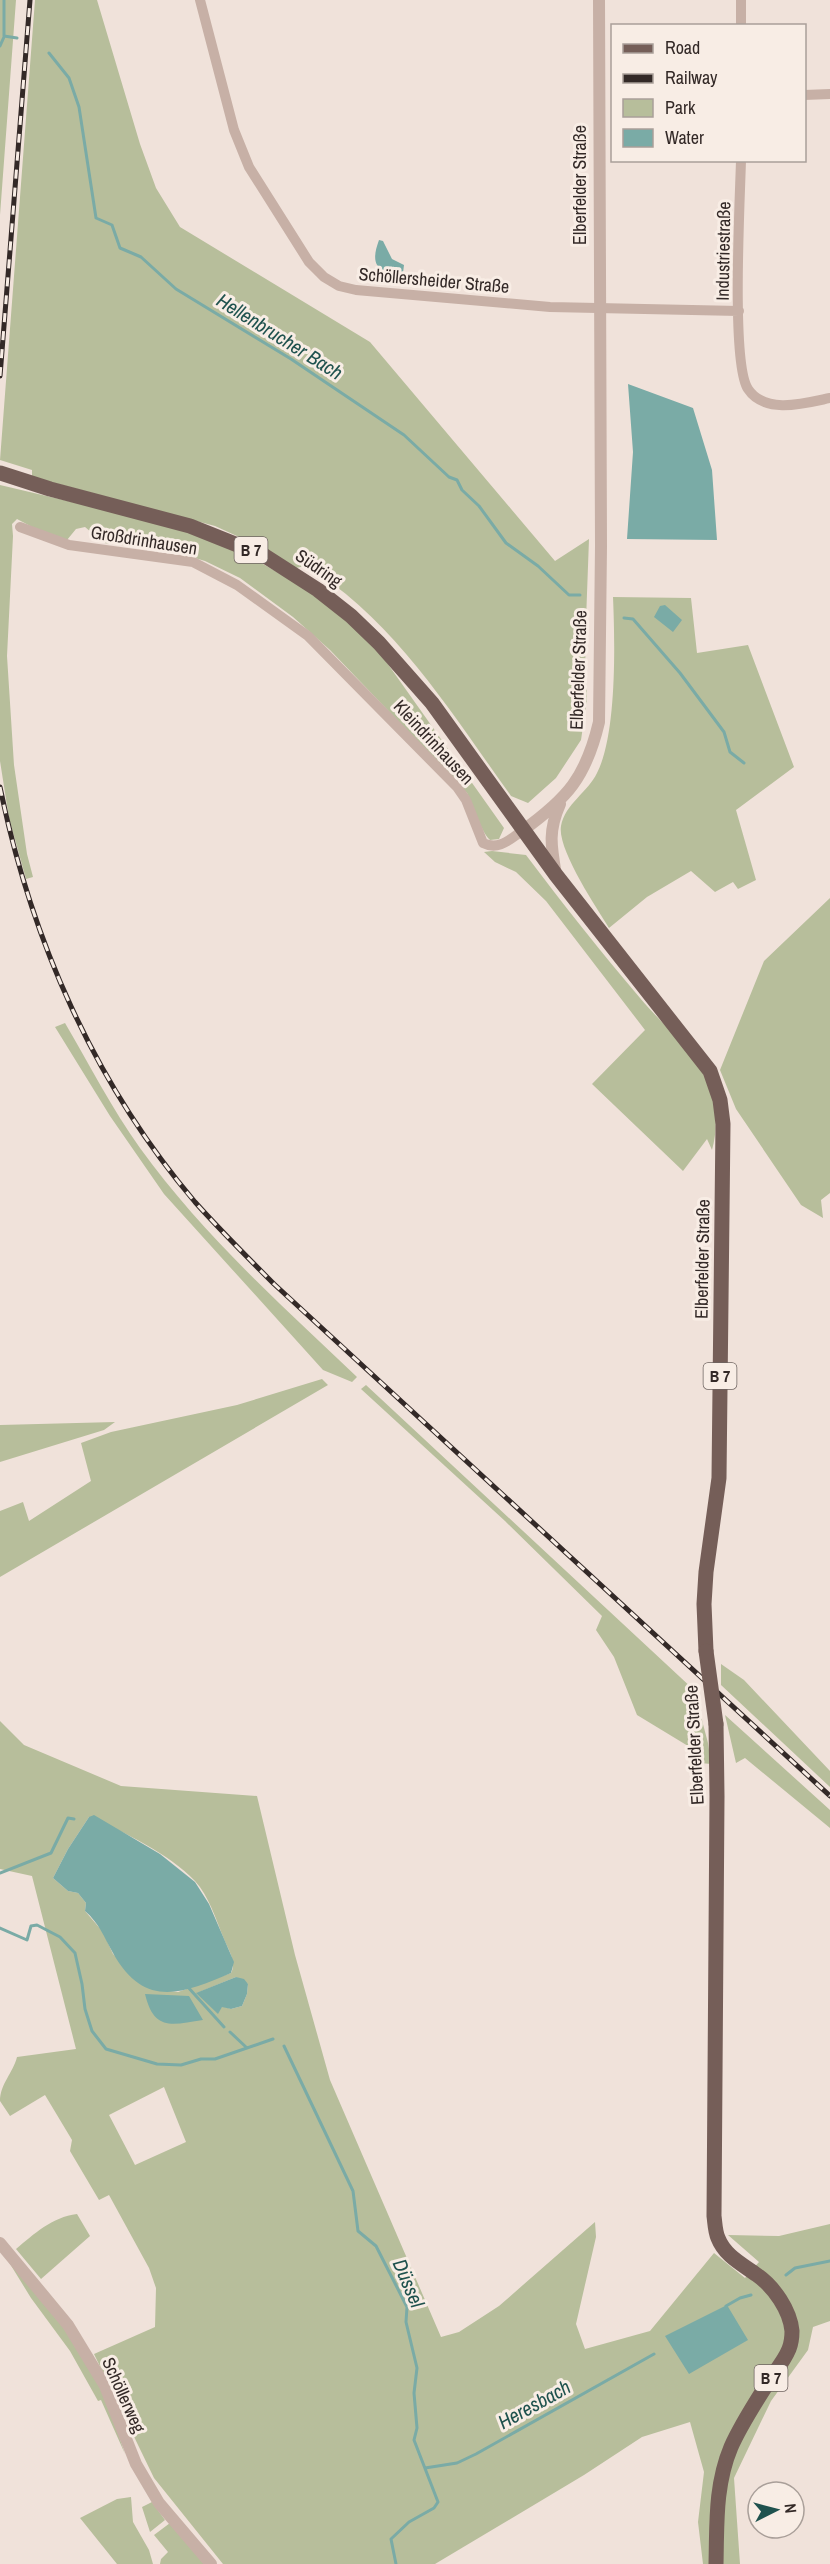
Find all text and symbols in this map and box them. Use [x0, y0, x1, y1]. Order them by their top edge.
legend [611, 24, 806, 162]
text: Road [665, 35, 700, 60]
text: Railway [665, 65, 718, 90]
text: Park [665, 95, 696, 120]
street label: Elberfelder Straße [567, 125, 592, 245]
text: Water [665, 125, 704, 150]
street label: Industriestraße [710, 201, 736, 301]
street label: Schöllersheider Straße [358, 261, 510, 299]
water label: Hellenbrucher Bach [212, 286, 348, 386]
street label: Großdrinhausen [89, 519, 199, 561]
road number: B 7 [234, 537, 268, 563]
street label: Südring [291, 543, 348, 594]
street label: Elberfelder Straße [563, 610, 593, 730]
street label: Kleindrinhausen [388, 694, 480, 790]
street label: Elberfelder Straße [688, 1199, 716, 1319]
road number: B 7 [704, 1363, 736, 1389]
street label: Elberfelder Straße [678, 1685, 710, 1805]
water label: Düssel [387, 2255, 431, 2312]
street label: Schöllerweg [96, 2353, 152, 2438]
road number: B 7 [754, 2365, 788, 2391]
water label: Heresbach [493, 2373, 575, 2435]
north arrow [746, 2480, 806, 2540]
text: N [779, 2503, 802, 2514]

